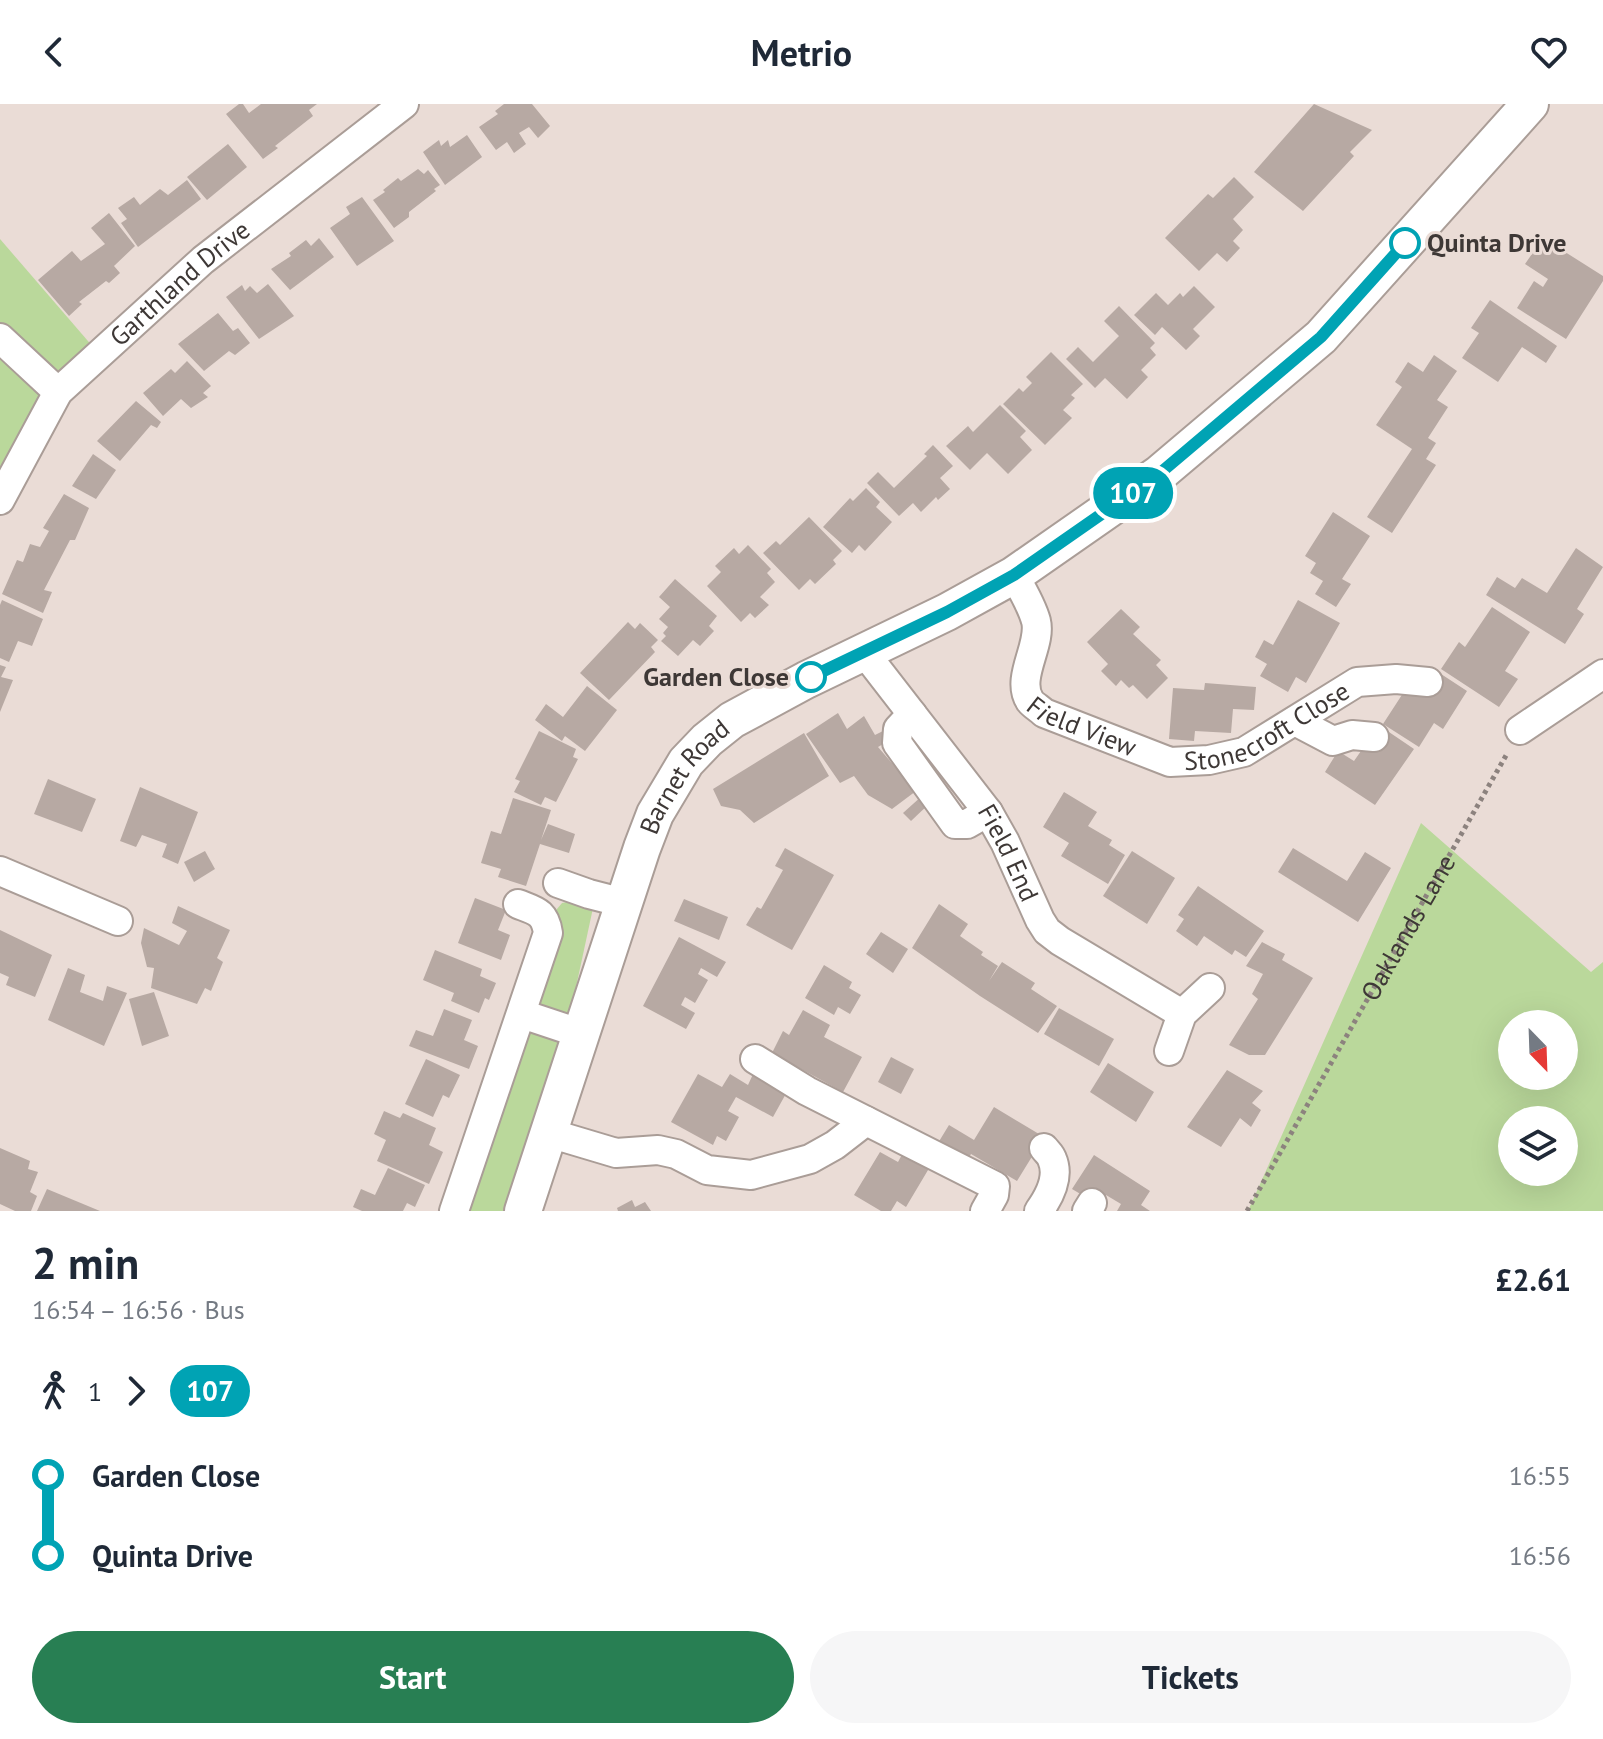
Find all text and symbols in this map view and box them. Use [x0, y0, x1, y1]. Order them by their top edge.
text: Metrio [751, 29, 852, 76]
icon: back [32, 30, 76, 74]
icon: heart [1527, 30, 1571, 74]
street label: Garthland Drive [103, 213, 256, 353]
place label: Quinta Drive [1427, 226, 1567, 259]
marker: Quinta Drive [1390, 228, 1420, 258]
line badge: 107 [1087, 467, 1179, 519]
text: 107 [1109, 474, 1157, 511]
place label: Garden Close [643, 660, 789, 693]
marker: Garden Close [796, 662, 826, 692]
street label: Stonecroft Close [1183, 674, 1355, 777]
street label: Field View [1021, 689, 1141, 763]
street label: Barnet Road [632, 712, 736, 838]
street label: Field End [971, 798, 1046, 906]
street label: Oaklands Lane [1353, 848, 1462, 1006]
north arrow [1498, 1010, 1578, 1090]
map controls [1498, 1010, 1578, 1186]
button: layers [1498, 1106, 1578, 1186]
text: 2 min [32, 1234, 139, 1291]
text: £2.61 [1496, 1260, 1571, 1299]
text: 16:54 – 16:56 · Bus [32, 1293, 245, 1326]
icon: walk [32, 1369, 76, 1413]
icon: forward [114, 1369, 158, 1413]
text: 107 [186, 1372, 234, 1409]
text: 1 [88, 1375, 102, 1408]
text: Garden Close [92, 1456, 260, 1495]
text: 16:55 [1509, 1459, 1571, 1492]
text: Quinta Drive [92, 1536, 253, 1575]
text: 16:56 [1509, 1539, 1571, 1572]
button: Start [32, 1631, 794, 1723]
button: Tickets [810, 1631, 1571, 1723]

